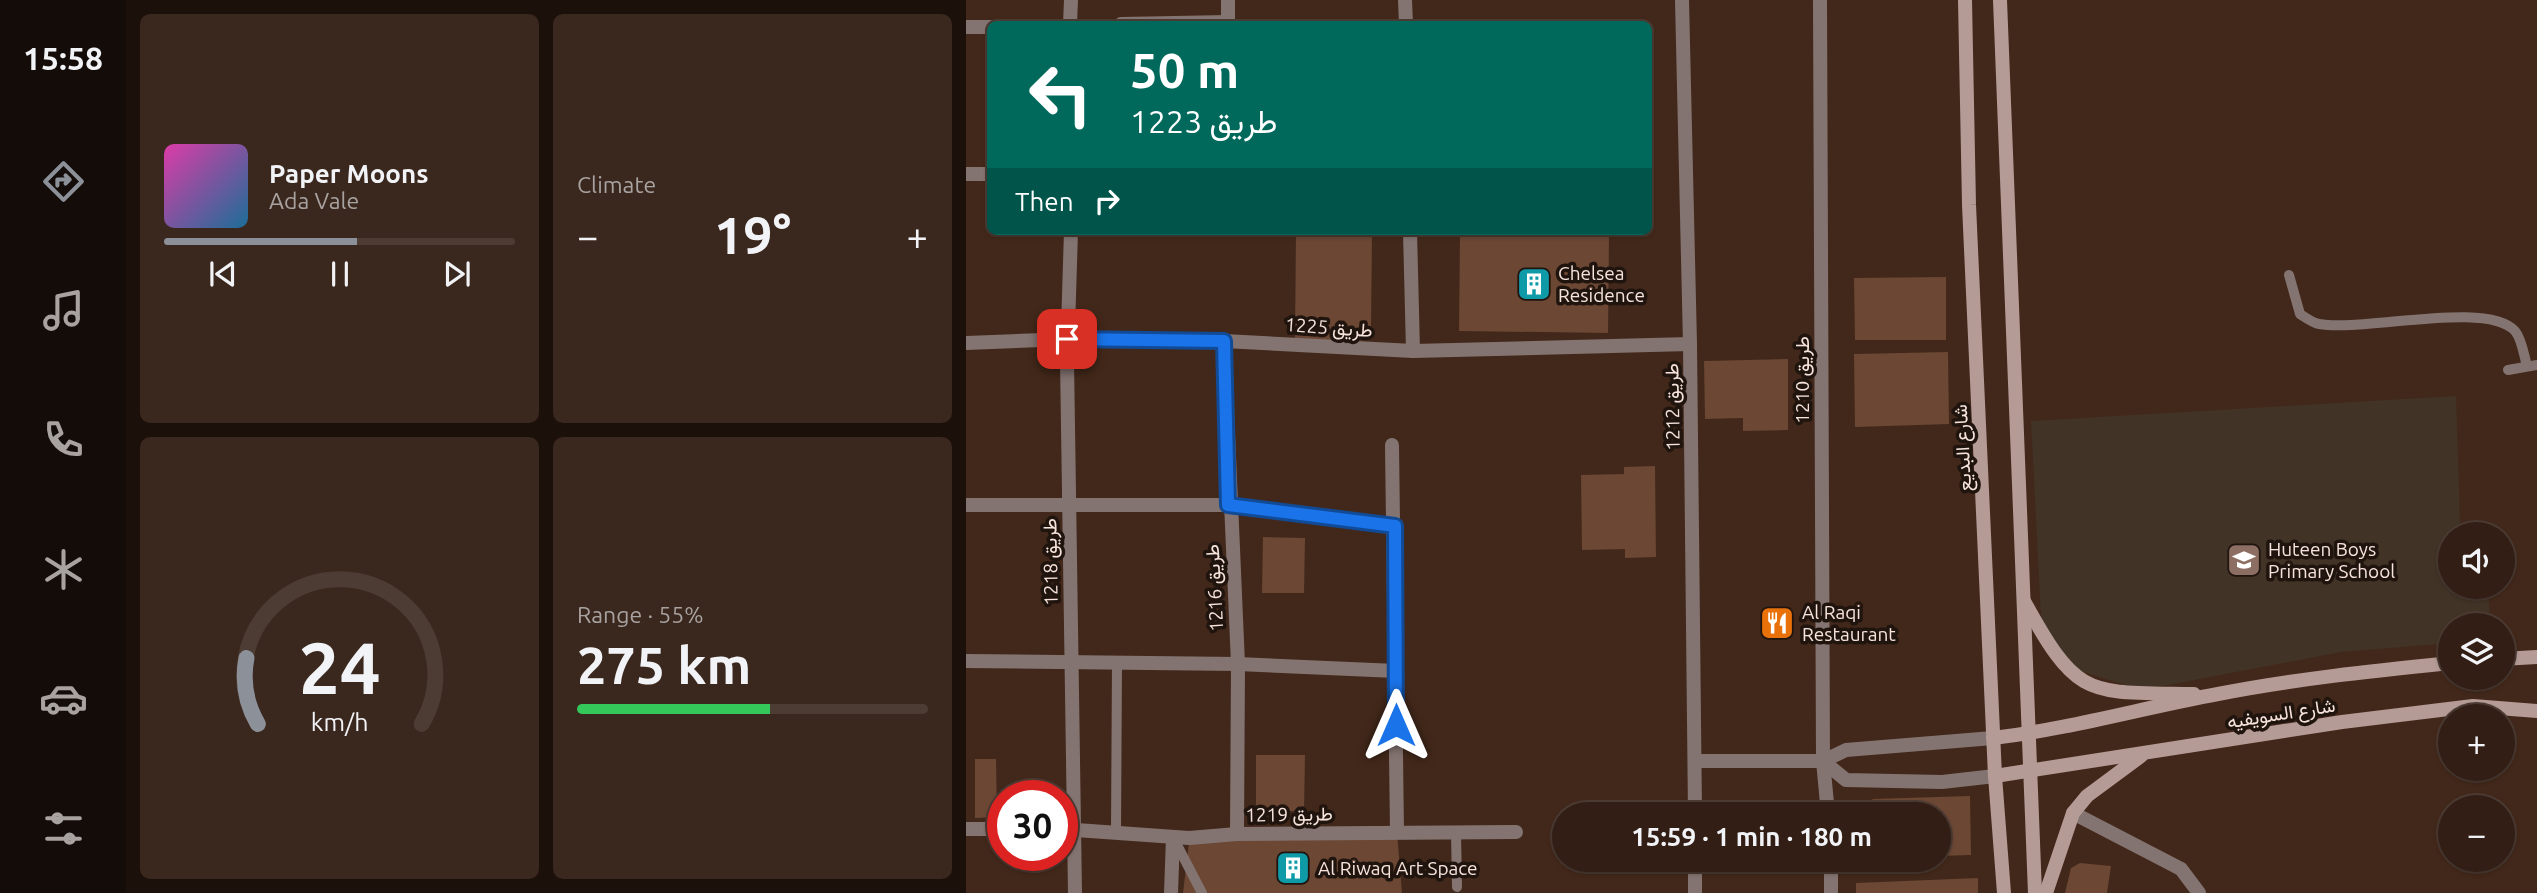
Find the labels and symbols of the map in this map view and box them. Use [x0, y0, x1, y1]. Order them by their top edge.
place label: Chelsea Residence [1558, 262, 1645, 306]
building icon: Chelsea Residence [1515, 265, 1553, 303]
pin [1037, 309, 1097, 369]
street label: طريق 1225 [1285, 313, 1373, 342]
street label: طريق 1210 [1791, 336, 1814, 424]
street label: طريق 1212 [1660, 363, 1685, 451]
street label: شارع البديع [1949, 404, 1978, 492]
street label: طريق 1218 [1038, 518, 1063, 606]
place label: Huteen Boys Primary School [2268, 538, 2395, 582]
school or university icon: Huteen Boys Primary School [2225, 541, 2263, 579]
street label: طريق 1216 [1201, 544, 1228, 632]
place label: Al Raqi Restaurant [1802, 601, 1896, 645]
restaurant icon: Al Raqi Restaurant [1758, 604, 1796, 642]
position arrow [1359, 688, 1433, 762]
street label: شارع السويفيه [2225, 694, 2337, 734]
speed limit sign: 30 [987, 780, 1078, 871]
street label: طريق 1219 [1245, 802, 1333, 827]
building icon: Al Riwaq Art Space [1274, 849, 1312, 887]
place label: Al Riwaq Art Space [1318, 857, 1478, 879]

